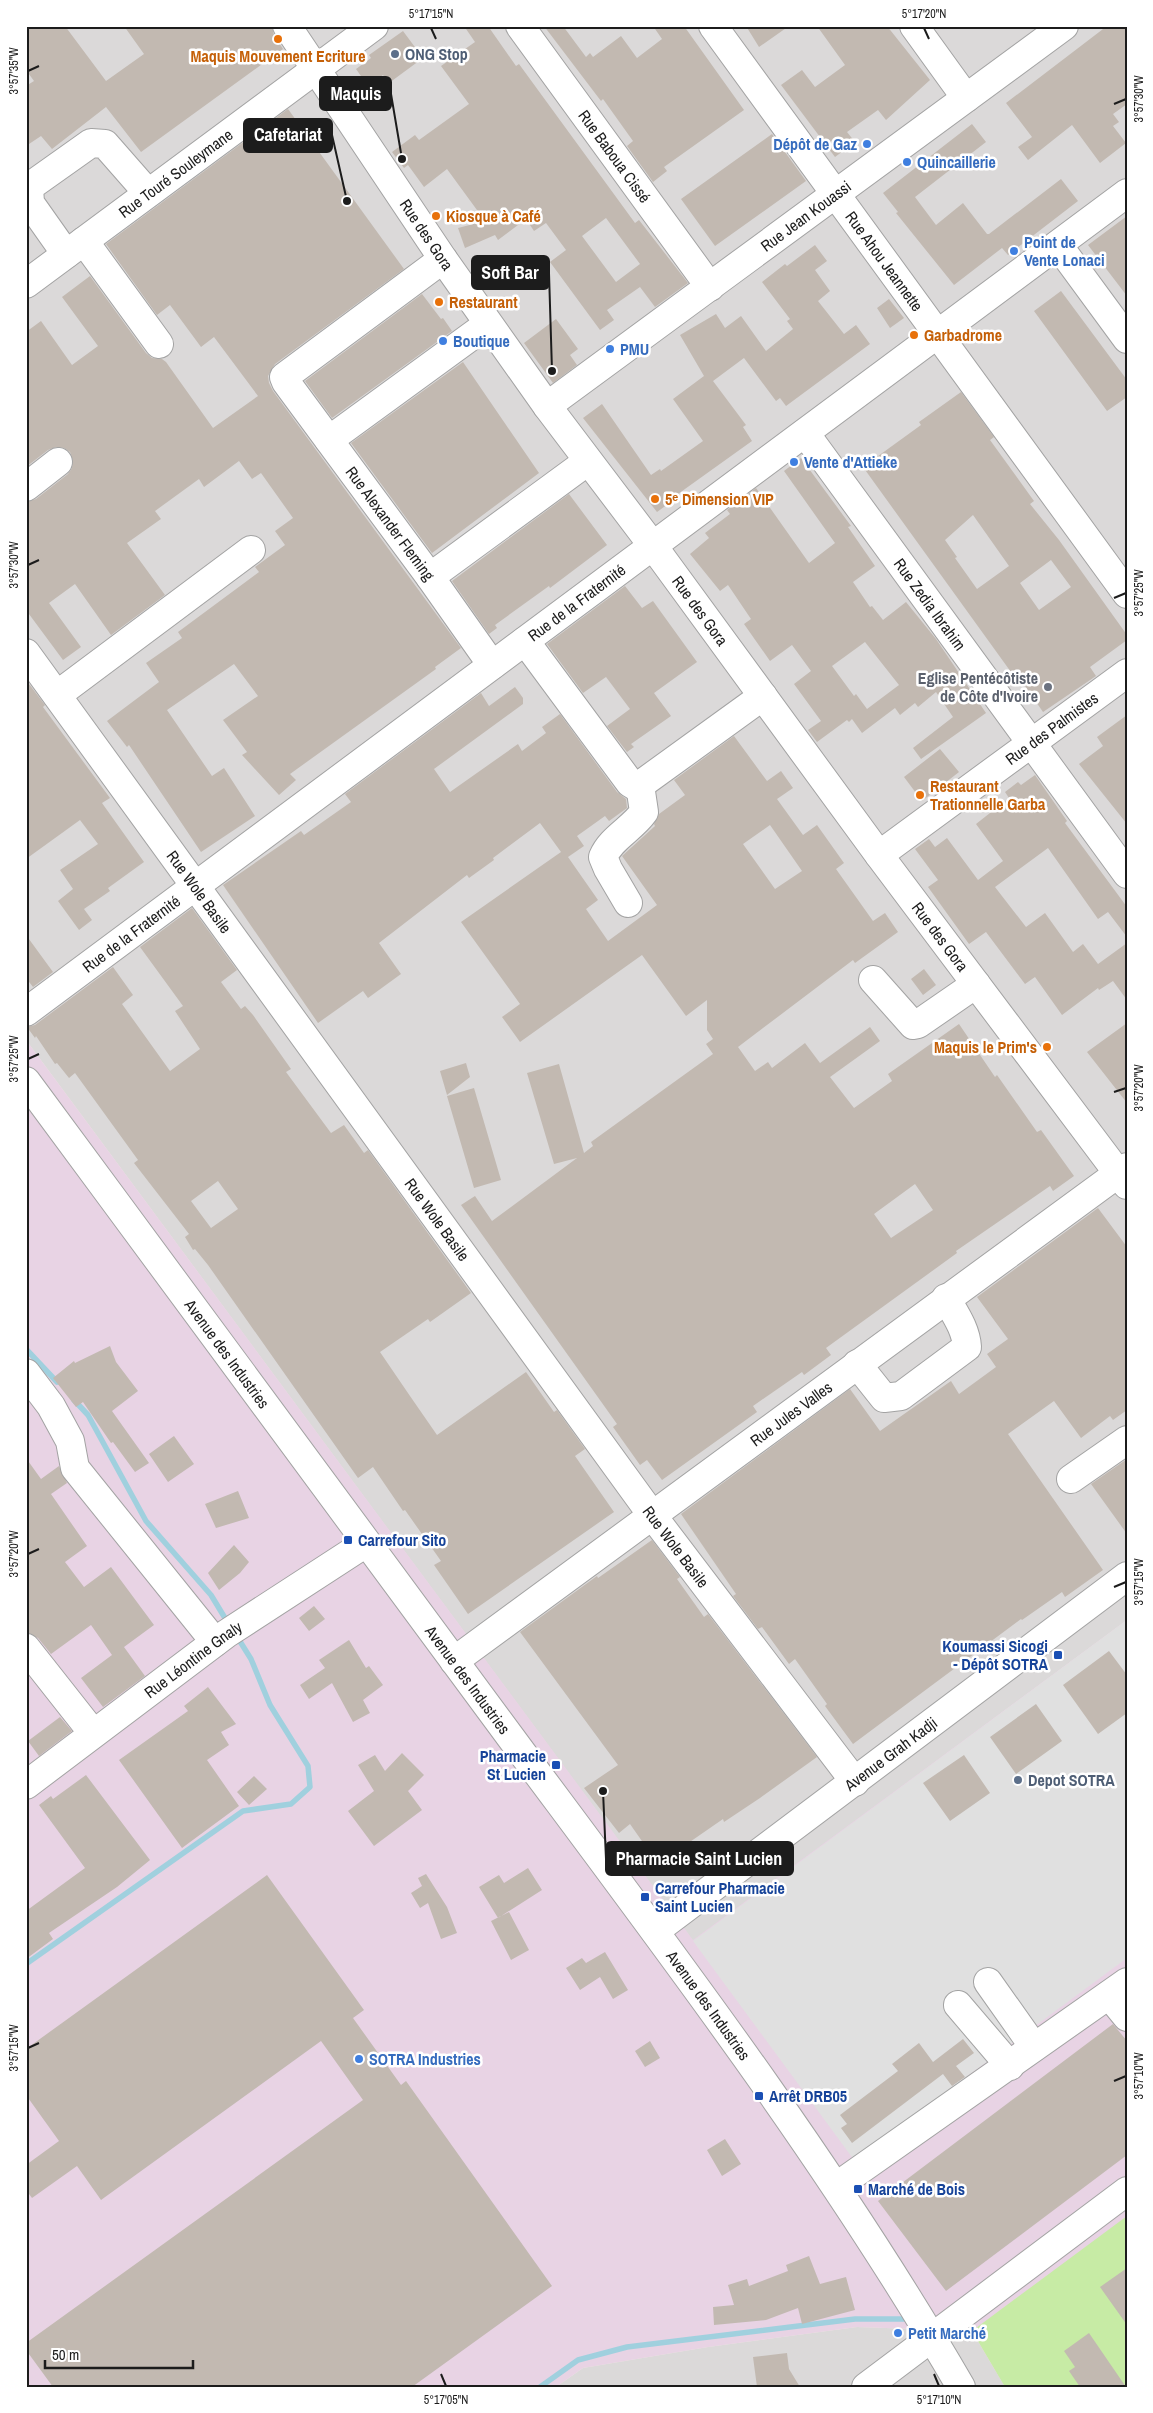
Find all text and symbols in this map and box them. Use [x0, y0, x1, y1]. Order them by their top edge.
text: 5°17'15"N [409, 6, 453, 22]
text: 5°17'20"N [902, 6, 946, 22]
marker: Maquis Mouvement Ecriture [272, 33, 284, 45]
place label: ONG Stop [405, 43, 468, 65]
place label: Maquis Mouvement Ecriture [191, 45, 365, 67]
text: 3°57'35"W [6, 47, 22, 94]
marker: ONG Stop [389, 48, 401, 60]
text: 3°57'30"W [1131, 75, 1147, 122]
callout: Maquis [320, 77, 391, 110]
text: Maquis [331, 81, 381, 106]
street label: Rue Baboua Cissé [573, 105, 656, 207]
callout: Cafetariat [244, 119, 332, 152]
text: Cafetariat [254, 122, 322, 147]
street label: Rue Touré Souleymane [114, 124, 237, 223]
place label: Dépôt de Gaz [773, 133, 857, 155]
marker: Dépôt de Gaz [861, 138, 873, 150]
place label: Quincaillerie [917, 151, 996, 173]
marker: Quincaillerie [901, 156, 913, 168]
street label: Rue Jean Kouassi [756, 175, 855, 257]
street label: Rue des Gora [395, 194, 459, 275]
place label: Kiosque à Café [446, 205, 541, 227]
street label: Rue Ahou Jeannette [840, 207, 928, 316]
marker: Kiosque à Café [430, 210, 442, 222]
place label: Point de Vente Lonaci [1024, 231, 1105, 271]
marker: Point de Vente Lonaci [1008, 245, 1020, 257]
callout: Soft Bar [472, 256, 549, 289]
text: Soft Bar [481, 260, 539, 285]
place label: Restaurant [449, 291, 518, 313]
marker: Restaurant [433, 296, 445, 308]
place label: Garbadrome [924, 324, 1002, 346]
marker: Garbadrome [908, 329, 920, 341]
place label: Boutique [453, 330, 510, 352]
marker: Boutique [437, 335, 449, 347]
place label: PMU [620, 338, 649, 360]
marker: PMU [604, 343, 616, 355]
place label: Vente d'Attieke [804, 451, 897, 473]
marker: Vente d'Attieke [788, 456, 800, 468]
street label: Rue Alexander Fleming [341, 462, 440, 586]
place label: 5ᵉ Dimension VIP [665, 488, 774, 510]
marker: 5ᵉ Dimension VIP [649, 493, 661, 505]
text: 3°57'30"W [6, 541, 22, 588]
street label: Rue Zedia Ibrahim [889, 554, 971, 655]
street label: Rue de la Fraternité [523, 559, 630, 646]
text: 3°57'25"W [1131, 569, 1147, 616]
street label: Rue des Gora [667, 571, 734, 651]
place label: Eglise Pentécôtiste de Côte d'Ivoire [918, 667, 1038, 707]
marker: Eglise Pentécôtiste de Côte d'Ivoire [1042, 681, 1054, 693]
street label: Rue des Palmistes [1001, 687, 1102, 770]
place label: Restaurant Trationnelle Garba [930, 775, 1046, 815]
marker: Restaurant Trationnelle Garba [914, 789, 926, 801]
street label: Rue Wole Basile [162, 846, 237, 938]
street label: Rue de la Fraternité [78, 890, 185, 977]
street label: Rue des Gora [907, 897, 974, 976]
text: 3°57'25"W [6, 1035, 22, 1082]
place label: Maquis le Prim's [934, 1036, 1037, 1058]
marker: Maquis le Prim's [1041, 1041, 1053, 1053]
text: 3°57'20"W [1131, 1064, 1147, 1111]
street label: Rue Wole Basile [400, 1173, 475, 1265]
street label: Avenue des Industries [179, 1294, 275, 1413]
street label: Rue Jules Valles [745, 1376, 837, 1451]
street label: Rue Wole Basile [638, 1501, 714, 1592]
place label: Carrefour Sito [358, 1529, 446, 1551]
text: 3°57'20"W [6, 1530, 22, 1577]
marker: Carrefour Sito [342, 1534, 354, 1546]
text: 3°57'15"W [1131, 1558, 1147, 1605]
street label: Rue Léontine Gnaly [140, 1615, 246, 1703]
street label: Avenue des Industries [420, 1620, 515, 1739]
place label: Koumassi Sicogi - Dépôt SOTRA [942, 1635, 1049, 1675]
marker: Koumassi Sicogi - Dépôt SOTRA [1052, 1649, 1064, 1661]
street label: Avenue Grah Kadji [839, 1712, 942, 1796]
place label: Pharmacie St Lucien [480, 1745, 546, 1785]
marker: Pharmacie St Lucien [550, 1759, 562, 1771]
place label: Depot SOTRA [1028, 1769, 1115, 1791]
marker: Depot SOTRA [1012, 1774, 1024, 1786]
callout: Pharmacie Saint Lucien [606, 1842, 793, 1875]
text: Pharmacie Saint Lucien [616, 1846, 782, 1871]
place label: Carrefour Pharmacie Saint Lucien [655, 1877, 785, 1917]
marker: Carrefour Pharmacie Saint Lucien [639, 1891, 651, 1903]
street label: Avenue des Industries [661, 1945, 756, 2065]
text: 3°57'15"W [6, 2024, 22, 2071]
place label: SOTRA Industries [369, 2048, 481, 2070]
text: 3°57'10"W [1131, 2052, 1147, 2099]
marker: SOTRA Industries [353, 2053, 365, 2065]
place label: Arrêt DRB05 [769, 2085, 847, 2107]
marker: Arrêt DRB05 [753, 2090, 765, 2102]
place label: Marché de Bois [868, 2178, 965, 2200]
marker: Marché de Bois [852, 2183, 864, 2195]
place label: Petit Marché [908, 2322, 986, 2344]
marker: Petit Marché [892, 2327, 904, 2339]
scale bar [45, 2338, 192, 2370]
text: 50 m [52, 2344, 79, 2365]
text: 5°17'05"N [424, 2392, 468, 2408]
text: 5°17'10"N [917, 2392, 961, 2408]

